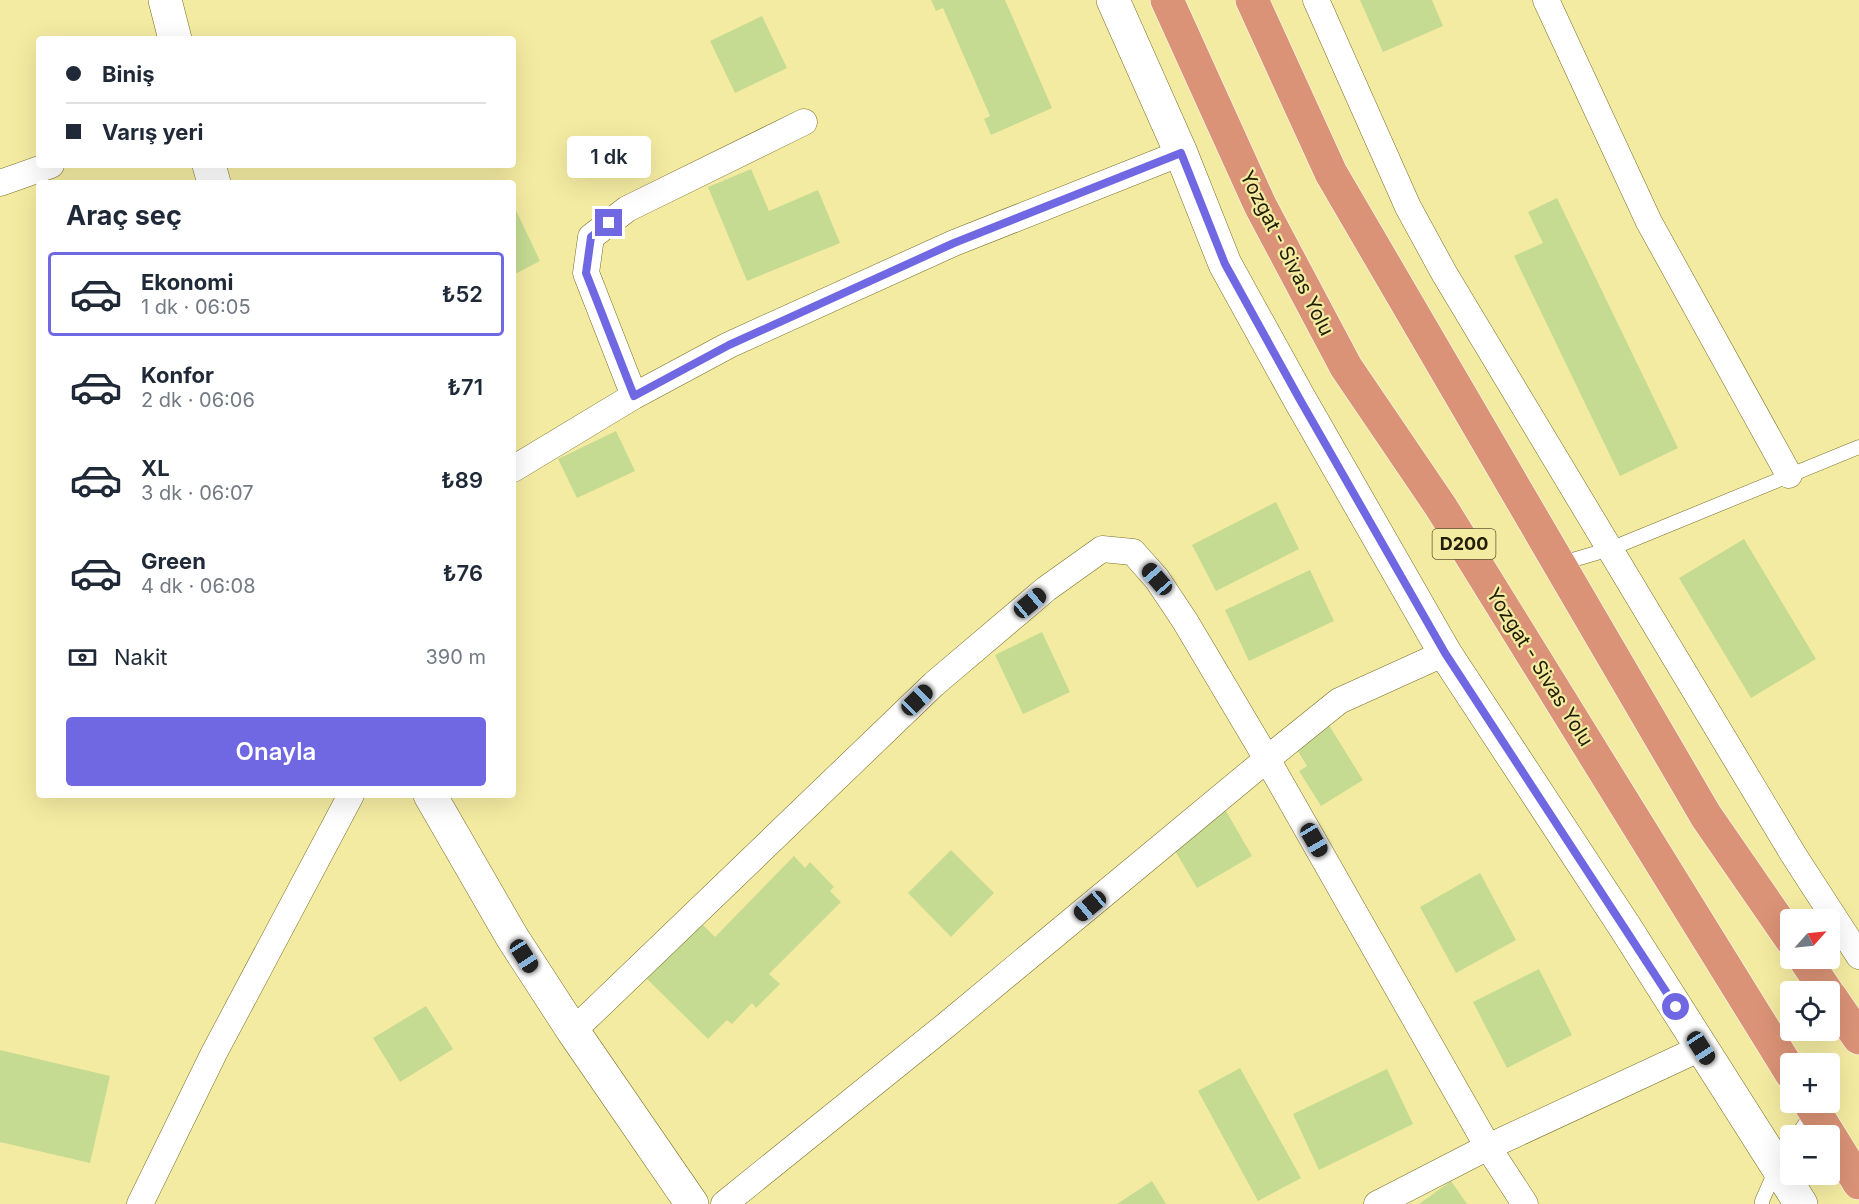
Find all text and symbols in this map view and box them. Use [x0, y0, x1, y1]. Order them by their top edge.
text: Biniş [102, 61, 155, 87]
text: Varış yeri [102, 119, 204, 145]
callout: 1 dk [567, 136, 651, 178]
text: 1 dk [590, 145, 628, 169]
street label: Yozgat - Sivas Yolu [1235, 167, 1339, 339]
text: Araç seç [66, 199, 182, 232]
route end [595, 209, 622, 236]
icon: car [69, 267, 123, 321]
text: Ekonomi [141, 269, 233, 295]
text: ₺52 [442, 281, 483, 307]
text: 1 dk · 06:05 [141, 295, 251, 319]
icon: car [69, 360, 123, 414]
text: Konfor [141, 362, 214, 388]
text: ₺71 [447, 374, 483, 400]
text: 2 dk · 06:06 [141, 388, 255, 412]
icon: car [69, 453, 123, 507]
text: XL [141, 455, 170, 481]
text: ₺89 [441, 467, 483, 493]
text: 3 dk · 06:07 [141, 481, 254, 505]
road number: D200 [1432, 529, 1496, 559]
icon: car [69, 546, 123, 600]
text: Green [141, 548, 206, 574]
text: ₺76 [443, 560, 483, 586]
car [1138, 560, 1176, 598]
text: 4 dk · 06:08 [141, 574, 256, 598]
street label: Yozgat - Sivas Yolu [1482, 584, 1598, 750]
car [1010, 585, 1050, 621]
icon: cash [66, 641, 99, 674]
text: Nakit [114, 644, 168, 670]
text: 390 m [425, 645, 486, 669]
car [898, 681, 936, 719]
button: Onayla [66, 717, 486, 786]
car [1297, 820, 1331, 860]
car [1070, 888, 1110, 924]
north arrow [1780, 909, 1840, 969]
map controls [1780, 909, 1840, 1185]
car [507, 936, 541, 976]
button: locate [1780, 981, 1840, 1041]
route start [1662, 993, 1689, 1020]
car [1684, 1028, 1718, 1068]
button: + [1780, 1053, 1840, 1113]
button: − [1780, 1125, 1840, 1185]

